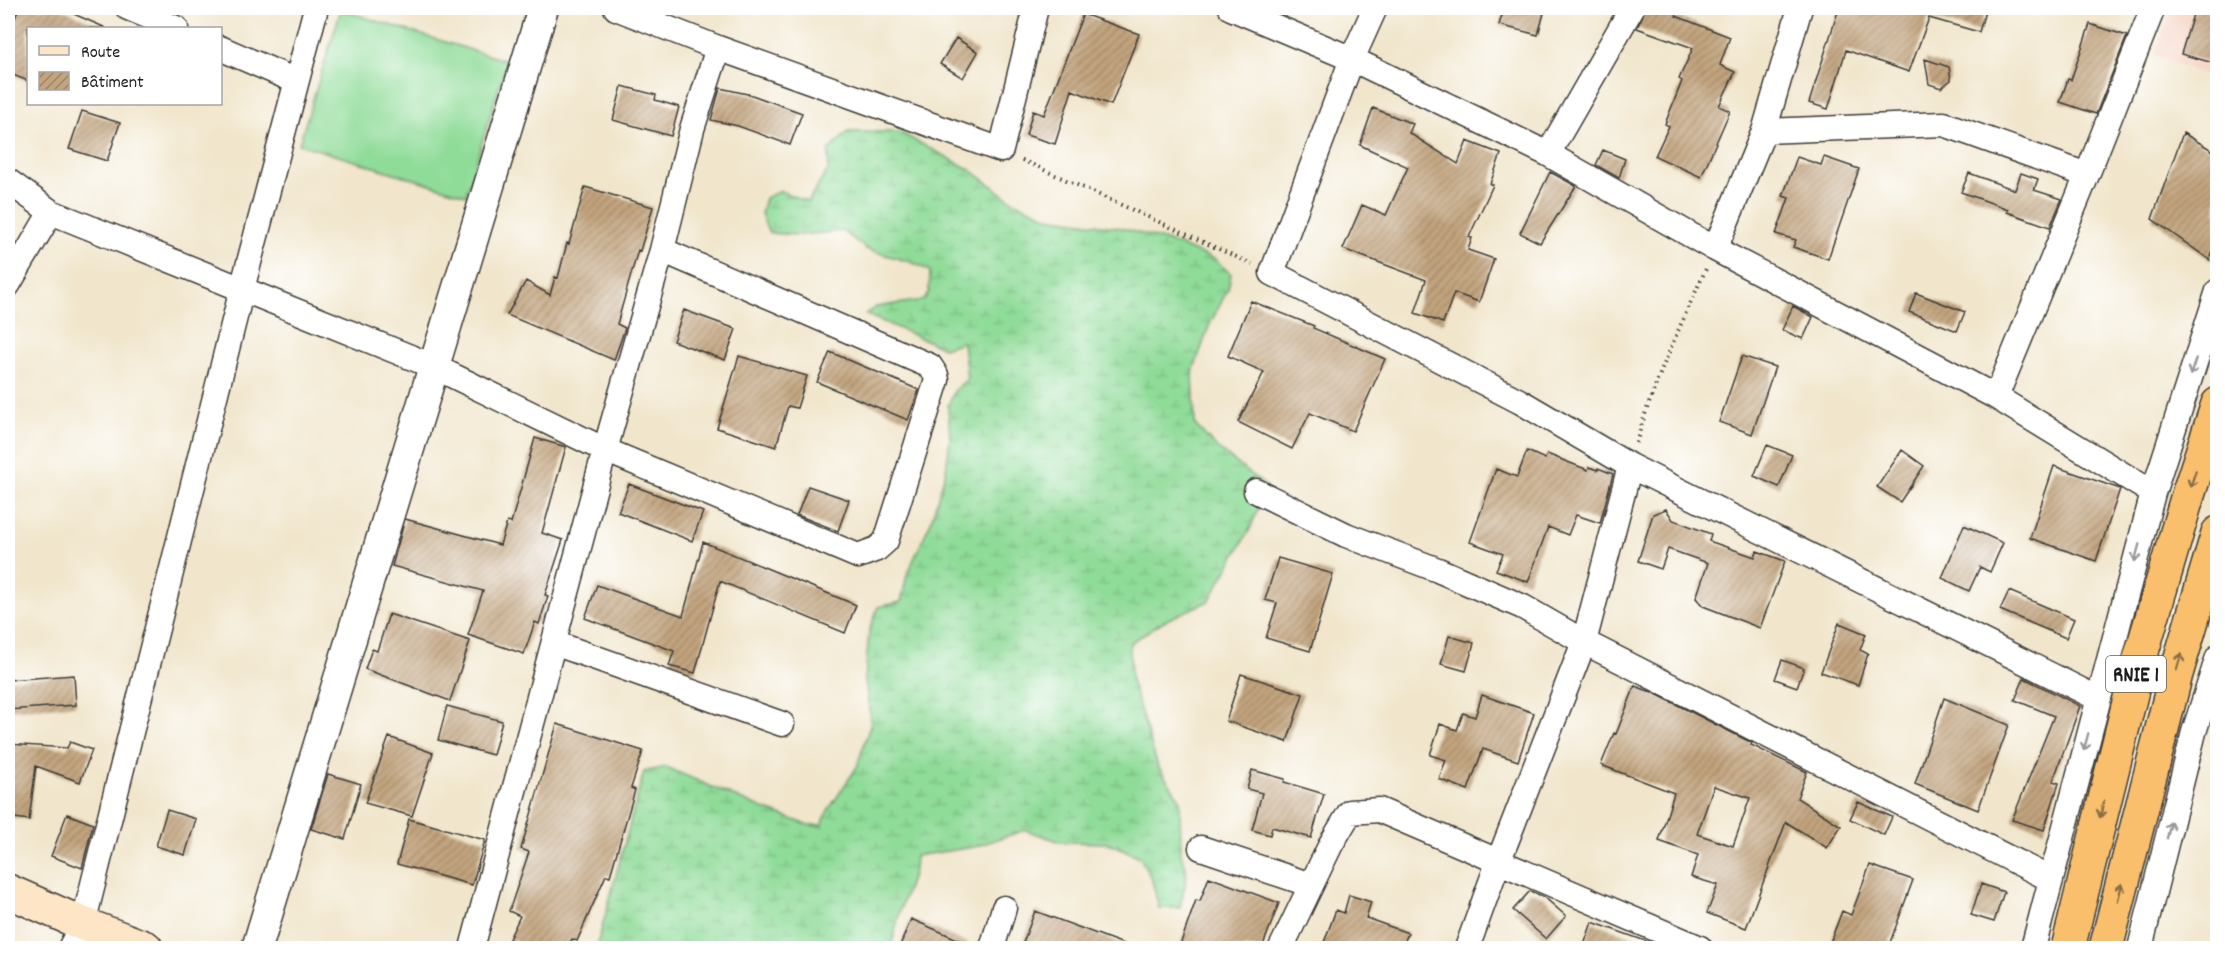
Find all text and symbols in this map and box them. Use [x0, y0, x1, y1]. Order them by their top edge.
legend [27, 27, 222, 105]
text: Route [81, 41, 120, 66]
text: Bâtiment [81, 71, 144, 96]
one-way arrow [2187, 357, 2198, 376]
one-way arrow [2187, 469, 2198, 488]
one-way arrow [2130, 544, 2142, 563]
one-way arrow [2174, 653, 2185, 672]
road number: RNIE 1 [2106, 656, 2166, 692]
one-way arrow [2079, 732, 2091, 751]
one-way arrow [2096, 799, 2108, 818]
one-way arrow [2163, 821, 2175, 840]
one-way arrow [2115, 882, 2127, 901]

